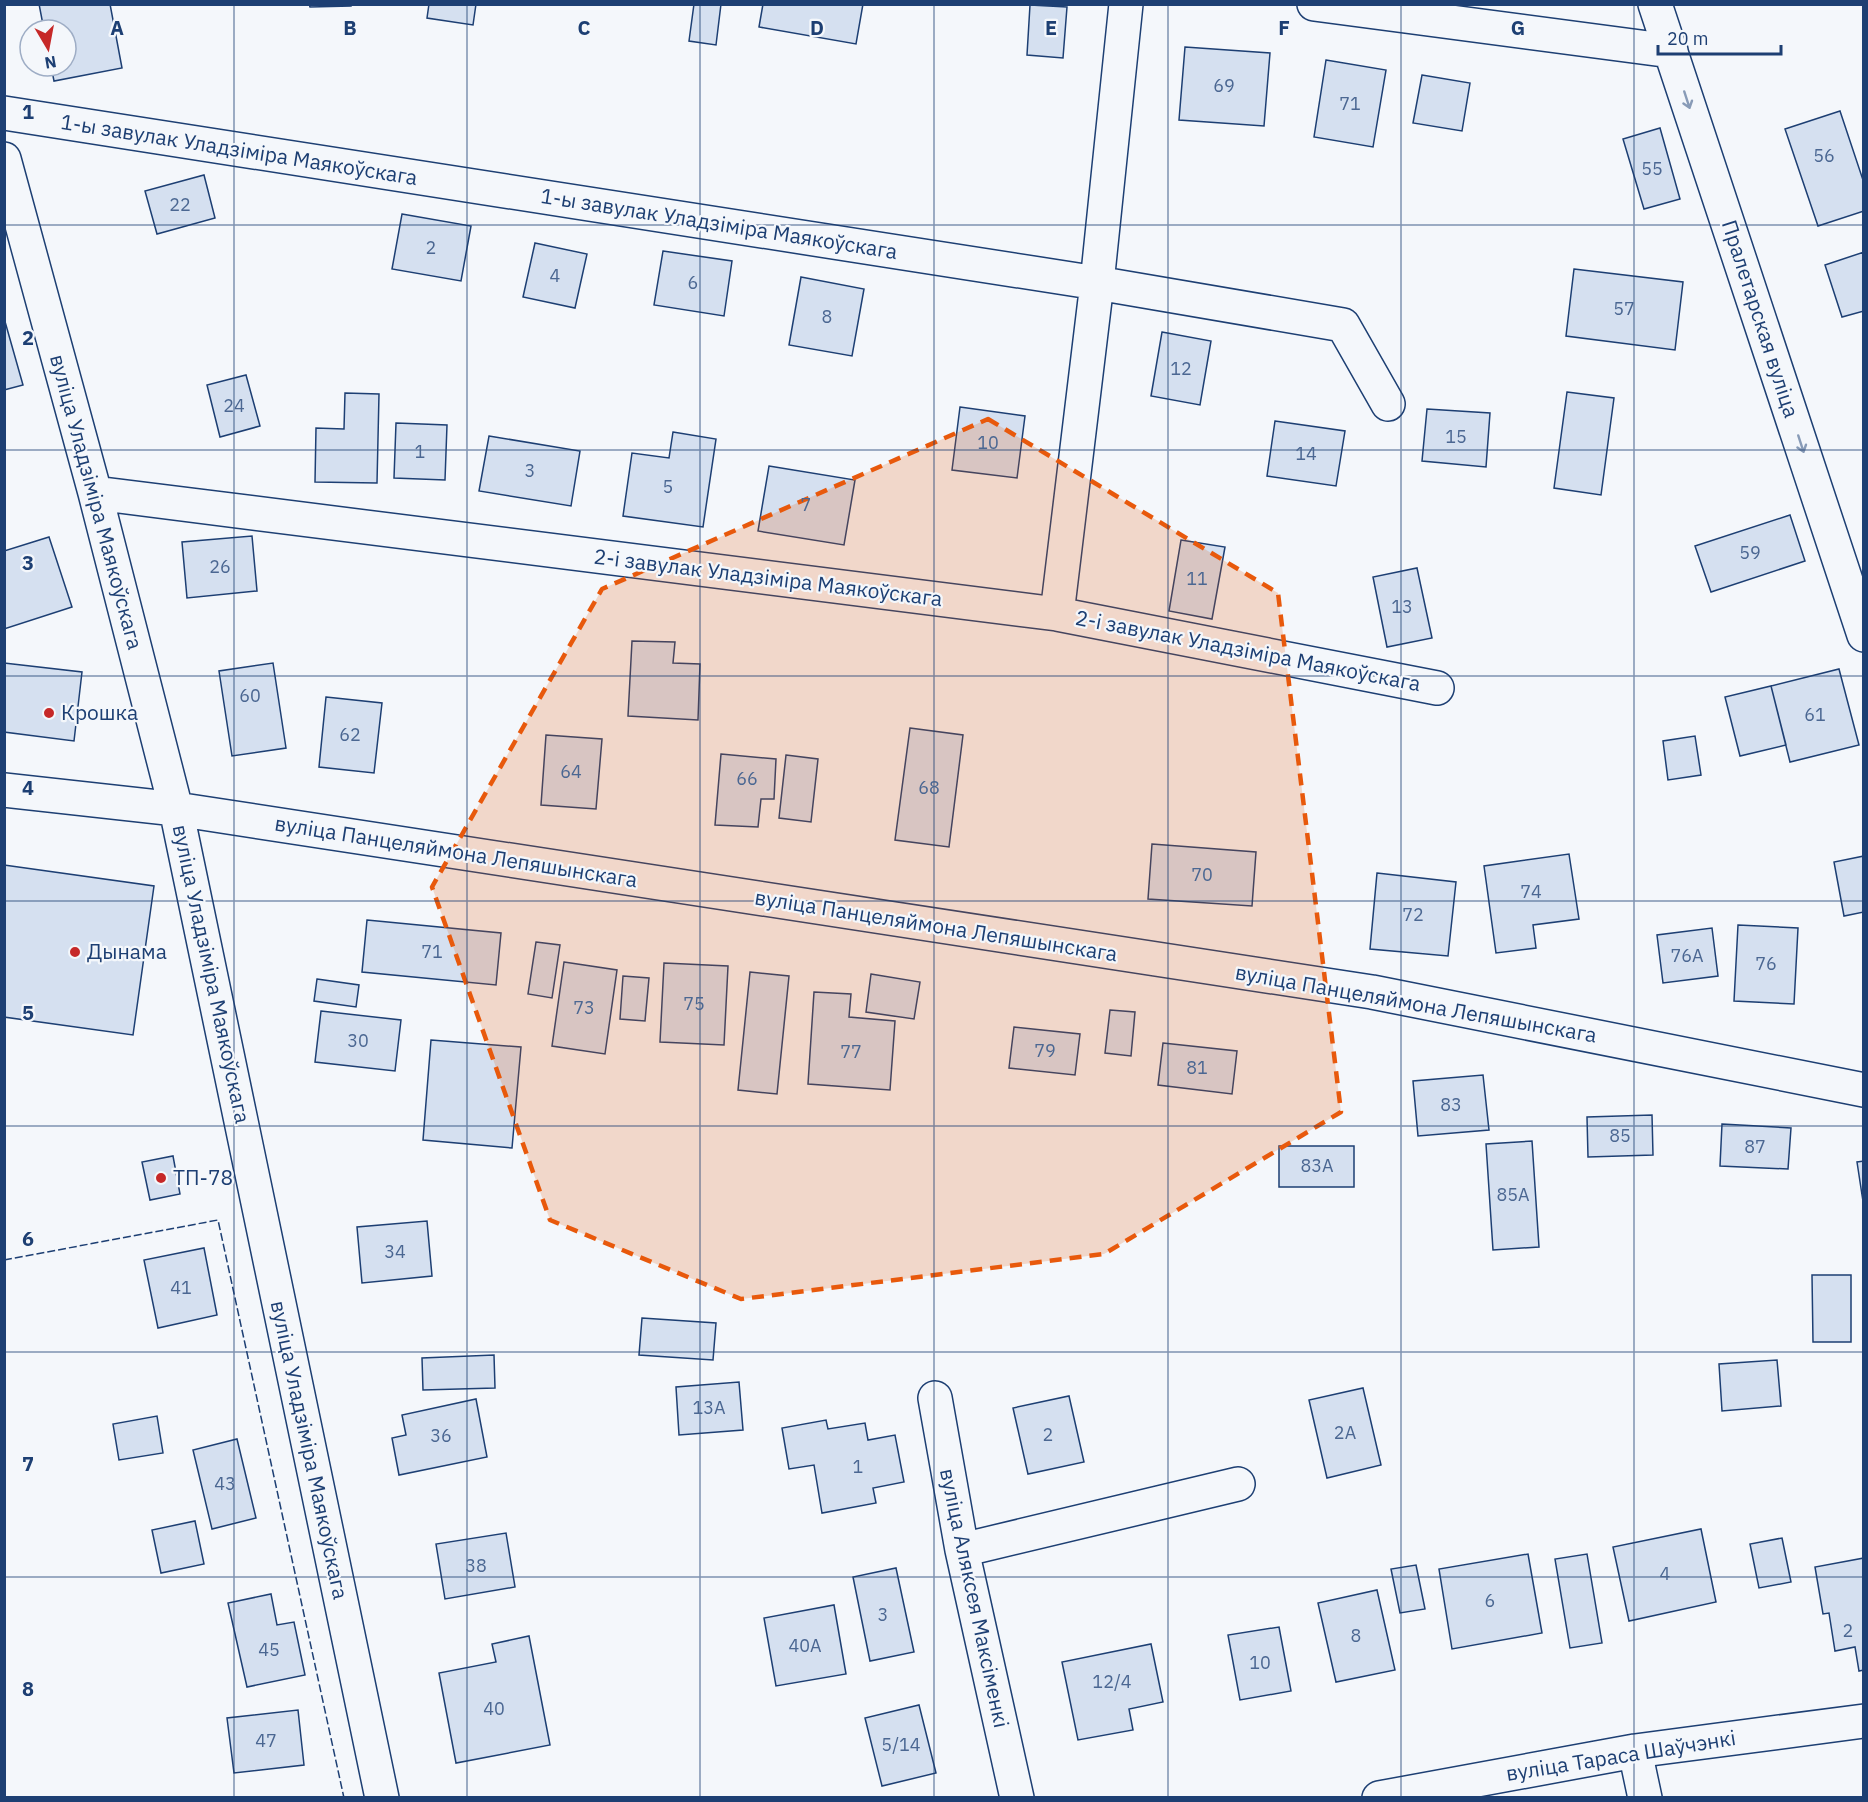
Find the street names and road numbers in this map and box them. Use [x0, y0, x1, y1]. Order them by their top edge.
street label: 1-ы завулак Уладзіміра Маякоўскага [59, 107, 420, 191]
street label: 1-ы завулак Уладзіміра Маякоўскага [539, 181, 900, 265]
street label: Пралетарская вуліца [1716, 216, 1806, 421]
street label: вуліца Уладзіміра Маякоўскага [44, 351, 150, 652]
street label: 2-і завулак Уладзіміра Маякоўскага [592, 542, 944, 612]
street label: 2-і завулак Уладзіміра Маякоўскага [1073, 603, 1423, 697]
street label: вуліца Панцеляймона Лепяшынскага [273, 808, 639, 894]
street label: вуліца Уладзіміра Маякоўскага [167, 822, 257, 1126]
street label: вуліца Панцеляймона Лепяшынскага [753, 882, 1119, 968]
street label: вуліца Панцеляймона Лепяшынскага [1233, 957, 1599, 1049]
street label: вуліца Уладзіміра Маякоўскага [265, 1298, 355, 1602]
street label: вуліца Аляксея Максіменкі [934, 1466, 1016, 1730]
street label: вуліца Тараса Шаўчэнкі [1504, 1723, 1738, 1787]

